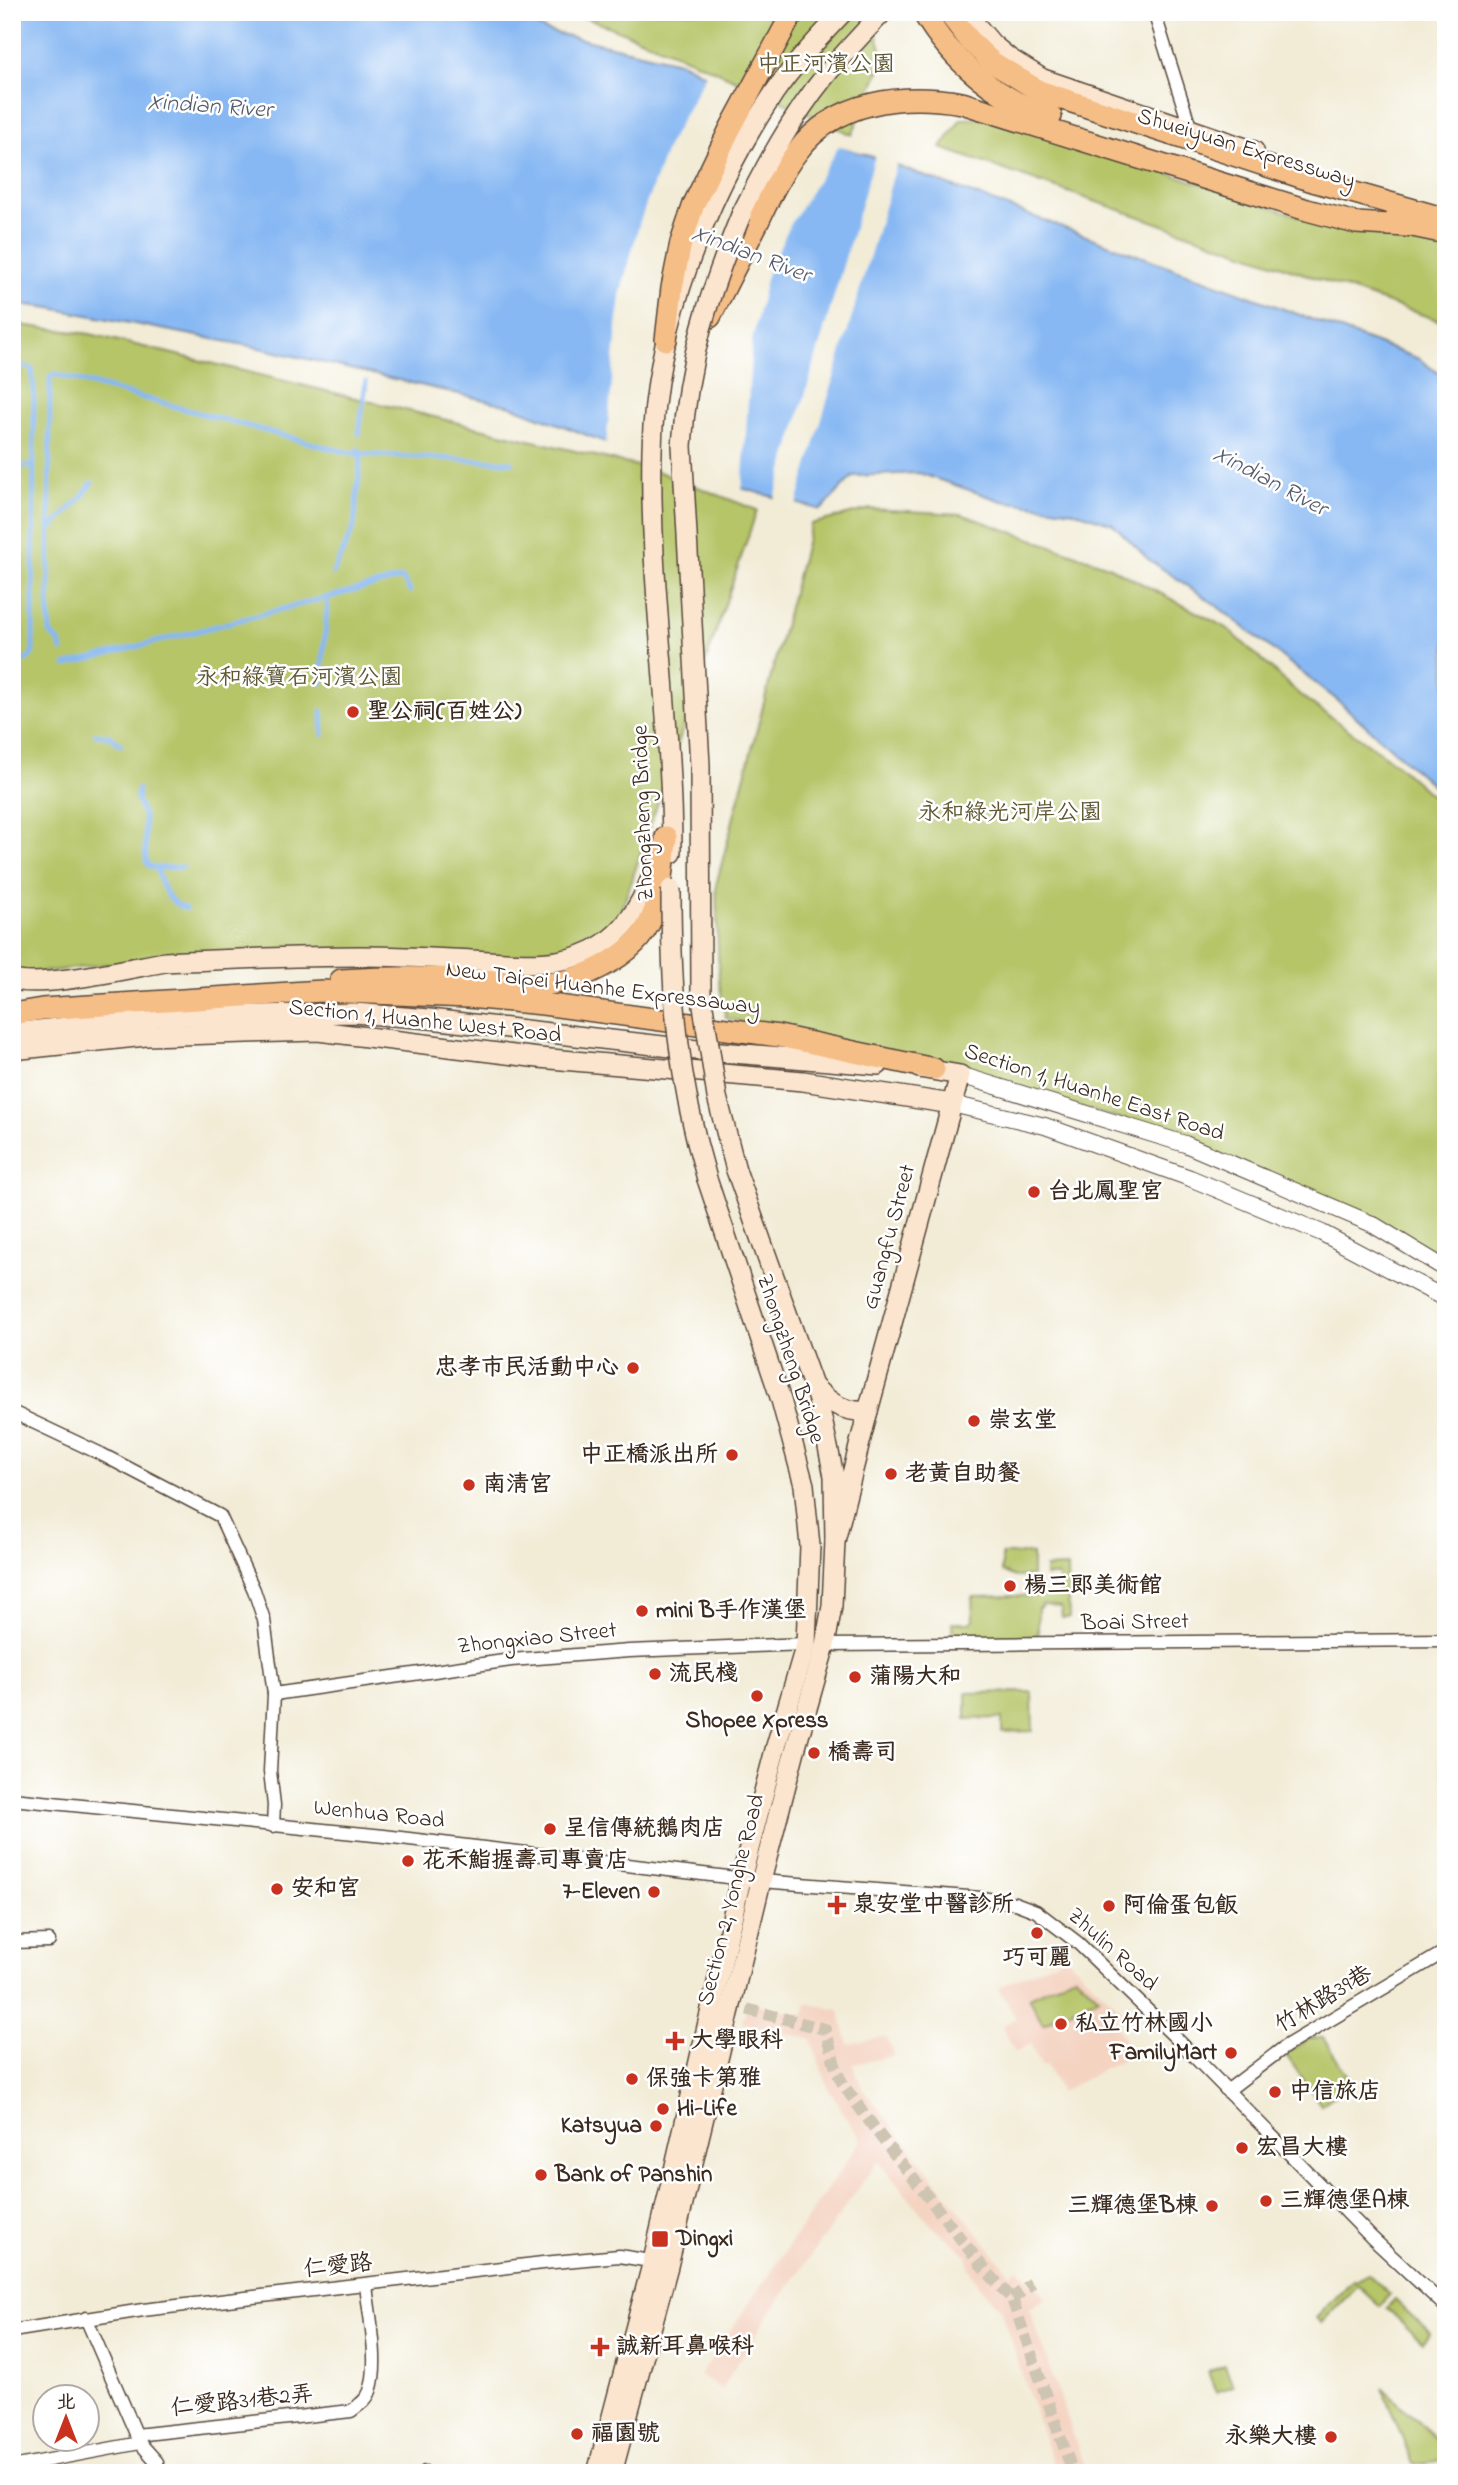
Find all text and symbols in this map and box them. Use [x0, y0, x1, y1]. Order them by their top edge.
park label: 中正河濱公園 [757, 49, 895, 82]
water label: Xindian River [147, 85, 276, 129]
street label: Shueiyuan Expressway [1132, 100, 1359, 200]
water label: Xindian River [687, 216, 818, 295]
water label: Xindian River [1207, 437, 1335, 528]
park label: 永和綠寶石河濱公園 [196, 662, 403, 695]
place label: 聖公祠(百姓公) [367, 696, 522, 729]
marker: 聖公祠(百姓公) [345, 704, 361, 720]
street label: Zhongzheng Bridge [624, 724, 665, 902]
park label: 永和綠光河岸公園 [918, 797, 1102, 830]
street label: New Taipei Huanhe Expressaway [444, 953, 762, 1027]
street label: Section 1, Huanhe West Road [287, 991, 563, 1053]
street label: Section 1, Huanhe East Road [960, 1035, 1228, 1151]
street label: Guangfu Street [855, 1160, 926, 1314]
place label: 台北鳳聖宮 [1048, 1176, 1163, 1209]
marker: 台北鳳聖宮 [1026, 1184, 1042, 1200]
street label: Zhongzheng Bridge [746, 1270, 833, 1449]
place label: 忠孝市民活動中心 [435, 1352, 619, 1385]
marker: 忠孝市民活動中心 [625, 1360, 641, 1376]
place label: 崇玄堂 [988, 1405, 1057, 1438]
marker: 崇玄堂 [966, 1413, 982, 1429]
place label: 中正橋派出所 [580, 1439, 718, 1472]
marker: 中正橋派出所 [724, 1447, 740, 1463]
place label: 老黃自助餐 [905, 1458, 1020, 1491]
marker: 老黃自助餐 [883, 1466, 899, 1482]
place label: 南清宮 [483, 1469, 552, 1502]
marker: 南清宮 [461, 1477, 477, 1493]
place label: 楊三郎美術館 [1024, 1570, 1162, 1603]
marker: 楊三郎美術館 [1002, 1578, 1018, 1594]
place label: mini B手作漢堡 [656, 1595, 807, 1628]
marker: mini B手作漢堡 [634, 1603, 650, 1619]
street label: Boai Street [1080, 1606, 1189, 1640]
street label: Zhongxiao Street [456, 1614, 619, 1665]
place label: 流民棧 [669, 1658, 738, 1691]
place label: 蒲陽大和 [869, 1661, 961, 1694]
marker: 流民棧 [647, 1666, 663, 1682]
marker: 蒲陽大和 [847, 1669, 863, 1685]
marker: Shopee Xpress [749, 1688, 765, 1704]
place label: Shopee Xpress [685, 1705, 829, 1738]
place label: 橋壽司 [828, 1737, 897, 1770]
marker: 橋壽司 [806, 1745, 822, 1761]
street label: Section 2, Yonghe Road [690, 1791, 775, 2009]
street label: Wenhua Road [312, 1792, 446, 1838]
place label: 呈信傳統鵝肉店 [564, 1813, 725, 1846]
marker: 呈信傳統鵝肉店 [542, 1821, 558, 1837]
place label: 花禾鮨握壽司專賣店 [422, 1845, 629, 1878]
marker: 花禾鮨握壽司專賣店 [400, 1853, 416, 1869]
place label: 安和宮 [291, 1873, 360, 1906]
place label: 7-Eleven [563, 1876, 640, 1909]
marker: 安和宮 [269, 1881, 285, 1897]
marker: 7-Eleven [646, 1884, 662, 1900]
place label: 泉安堂中醫診所 [853, 1889, 1014, 1922]
place label: 阿倫蛋包飯 [1123, 1890, 1238, 1923]
marker: 泉安堂中醫診所 [827, 1895, 847, 1915]
marker: 阿倫蛋包飯 [1101, 1898, 1117, 1914]
street label: Zhulin Road [1059, 1900, 1165, 2000]
marker: 巧可麗 [1029, 1925, 1045, 1941]
place label: 巧可麗 [1003, 1942, 1072, 1975]
street label: 竹林路39巷 [1269, 1957, 1380, 2042]
place label: 私立竹林國小 [1075, 2008, 1213, 2041]
marker: 私立竹林國小 [1053, 2016, 1069, 2032]
place label: 大學眼科 [691, 2025, 783, 2058]
marker: 大學眼科 [665, 2031, 685, 2051]
place label: FamilyMart [1109, 2037, 1217, 2072]
marker: FamilyMart [1223, 2045, 1239, 2061]
place label: 保強卡第雅 [646, 2063, 761, 2096]
marker: 保強卡第雅 [624, 2071, 640, 2087]
place label: 中信旅店 [1289, 2076, 1381, 2109]
marker: 中信旅店 [1267, 2084, 1283, 2100]
place label: Hi-Life [677, 2093, 737, 2126]
marker: Hi-Life [655, 2101, 671, 2117]
place label: Katsyua [561, 2110, 642, 2145]
marker: Katsyua [648, 2118, 664, 2134]
place label: 宏昌大樓 [1256, 2132, 1348, 2165]
marker: 宏昌大樓 [1234, 2140, 1250, 2156]
place label: Bank of Panshin [554, 2159, 712, 2192]
marker: Bank of Panshin [533, 2167, 549, 2183]
place label: 三輝德堡A棟 [1280, 2185, 1409, 2218]
place label: 三輝德堡B棟 [1068, 2190, 1198, 2223]
marker: 三輝德堡A棟 [1258, 2193, 1274, 2209]
marker: 三輝德堡B棟 [1204, 2198, 1220, 2214]
place label: Dingxi [675, 2223, 733, 2258]
marker: Dingxi [650, 2229, 670, 2249]
street label: 仁愛路 [302, 2247, 374, 2287]
place label: 誠新耳鼻喉科 [616, 2331, 754, 2364]
marker: 誠新耳鼻喉科 [590, 2337, 610, 2357]
street label: 仁愛路31巷2弄 [169, 2378, 315, 2426]
north arrow [32, 2384, 102, 2454]
text: 北 [56, 2390, 76, 2417]
place label: 福園號 [591, 2418, 660, 2451]
place label: 永樂大樓 [1225, 2421, 1317, 2454]
marker: 福園號 [569, 2426, 585, 2442]
marker: 永樂大樓 [1323, 2429, 1339, 2445]

